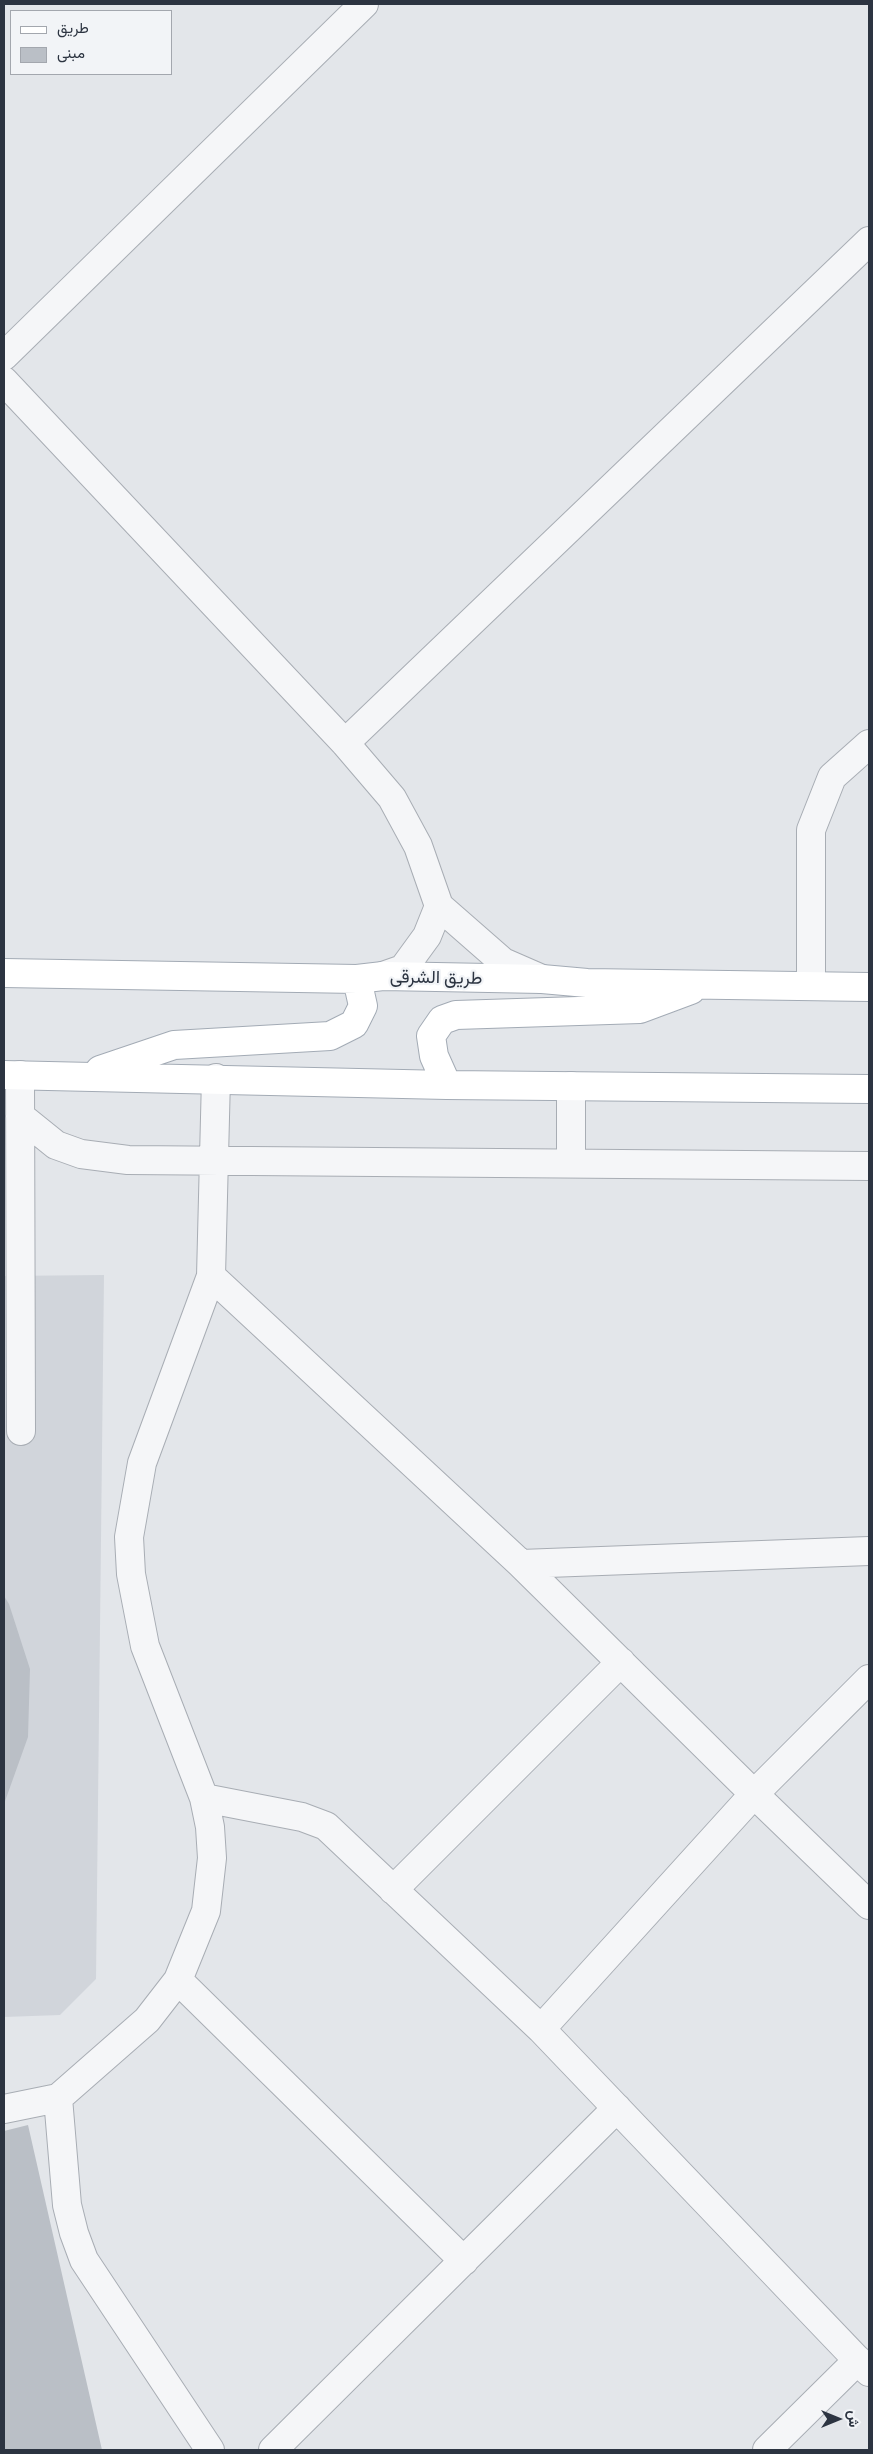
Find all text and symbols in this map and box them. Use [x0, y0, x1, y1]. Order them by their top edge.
legend [10, 10, 172, 75]
text: طريق [57, 19, 89, 37]
text: مبنى [57, 44, 85, 62]
street label: طريق الشرقى [390, 966, 482, 990]
north arrow [813, 2394, 863, 2444]
text: ش [845, 2411, 862, 2427]

